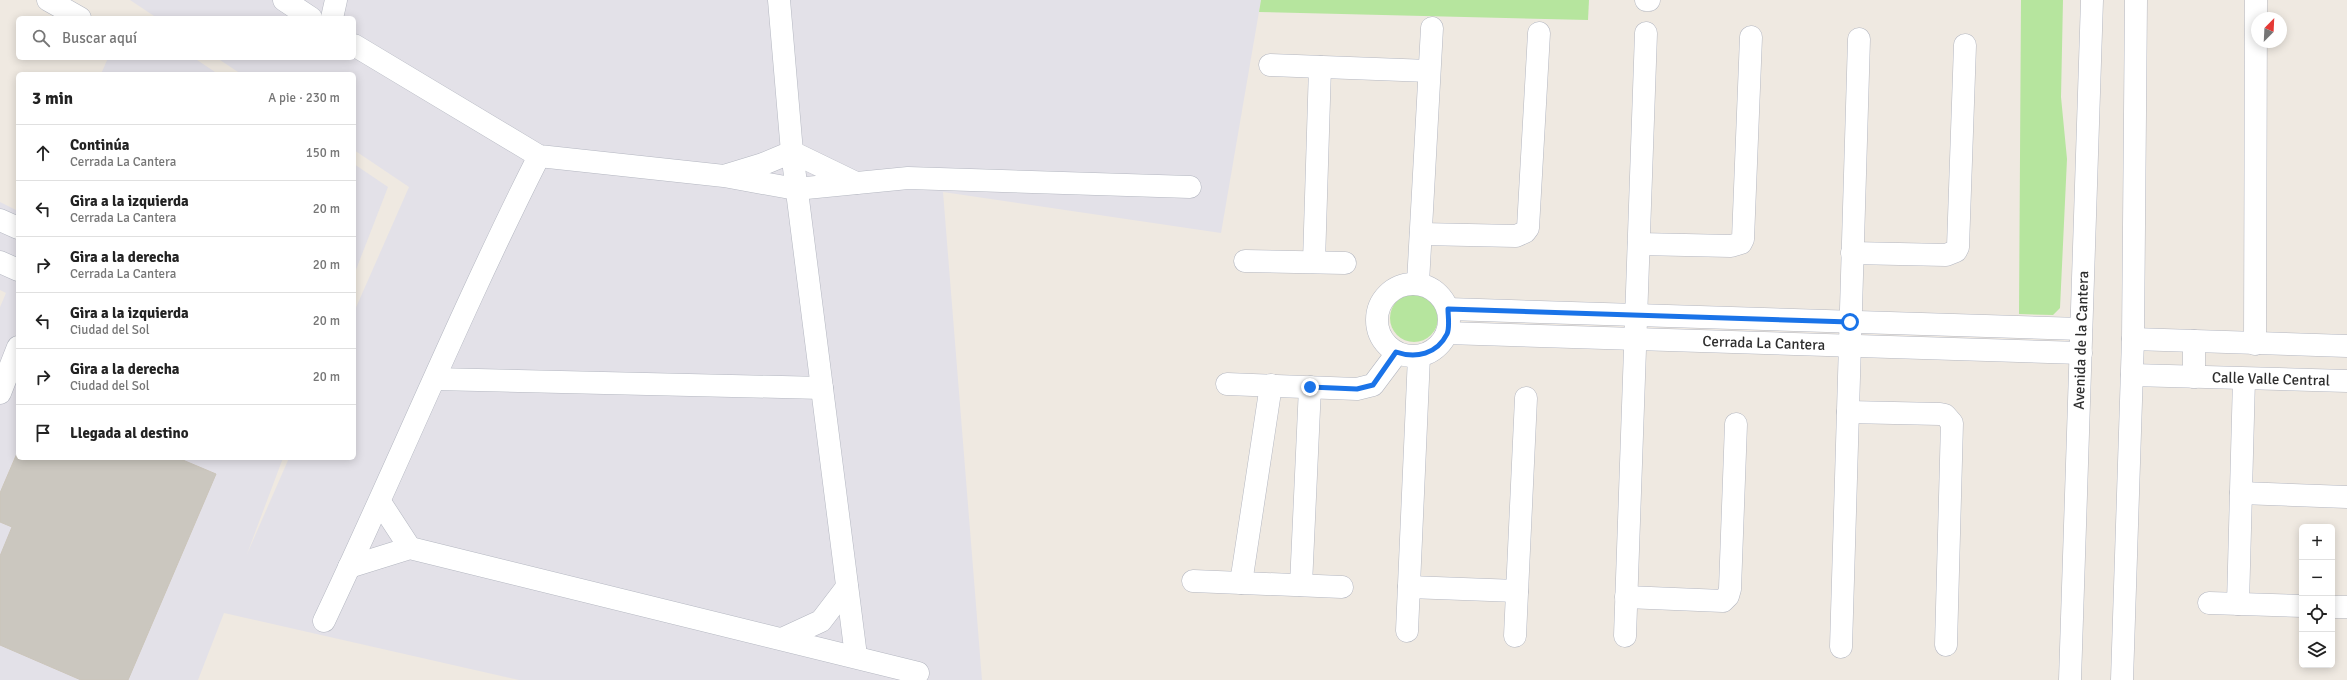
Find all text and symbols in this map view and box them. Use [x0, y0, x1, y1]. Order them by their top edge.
north arrow [2251, 12, 2287, 48]
search box [16, 16, 356, 60]
icon: search [30, 27, 52, 49]
text: Buscar aquí [62, 29, 137, 47]
text: 3 min [32, 88, 73, 109]
text: A pie · 230 m [268, 90, 340, 106]
text: Continúa [70, 136, 129, 154]
icon: ahead [32, 142, 54, 164]
text: 150 m [306, 145, 340, 161]
text: Cerrada La Cantera [70, 154, 176, 170]
text: Gira a la izquierda [70, 192, 189, 210]
icon: left [32, 198, 54, 220]
text: 20 m [313, 201, 340, 217]
text: Cerrada La Cantera [70, 210, 176, 226]
text: Gira a la derecha [70, 248, 180, 266]
icon: right [32, 254, 54, 276]
text: 20 m [313, 257, 340, 273]
text: Cerrada La Cantera [70, 266, 176, 282]
street label: Avenida de la Cantera [2070, 271, 2092, 410]
text: Gira a la izquierda [70, 304, 189, 322]
icon: left [32, 310, 54, 332]
text: 20 m [313, 313, 340, 329]
route start [1841, 313, 1859, 331]
text: Ciudad del Sol [70, 322, 150, 338]
street label: Cerrada La Cantera [1702, 332, 1826, 354]
text: Gira a la derecha [70, 360, 180, 378]
icon: right [32, 366, 54, 388]
street label: Calle Valle Central [2212, 368, 2330, 390]
text: 20 m [313, 369, 340, 385]
text: Ciudad del Sol [70, 378, 150, 394]
route end [1301, 378, 1319, 396]
icon: arrive [32, 422, 54, 444]
text: Llegada al destino [70, 424, 189, 442]
map controls [2299, 524, 2335, 668]
button: + [2299, 524, 2335, 560]
button: − [2299, 560, 2335, 596]
button: locate [2299, 596, 2335, 632]
button: layers [2299, 632, 2335, 668]

